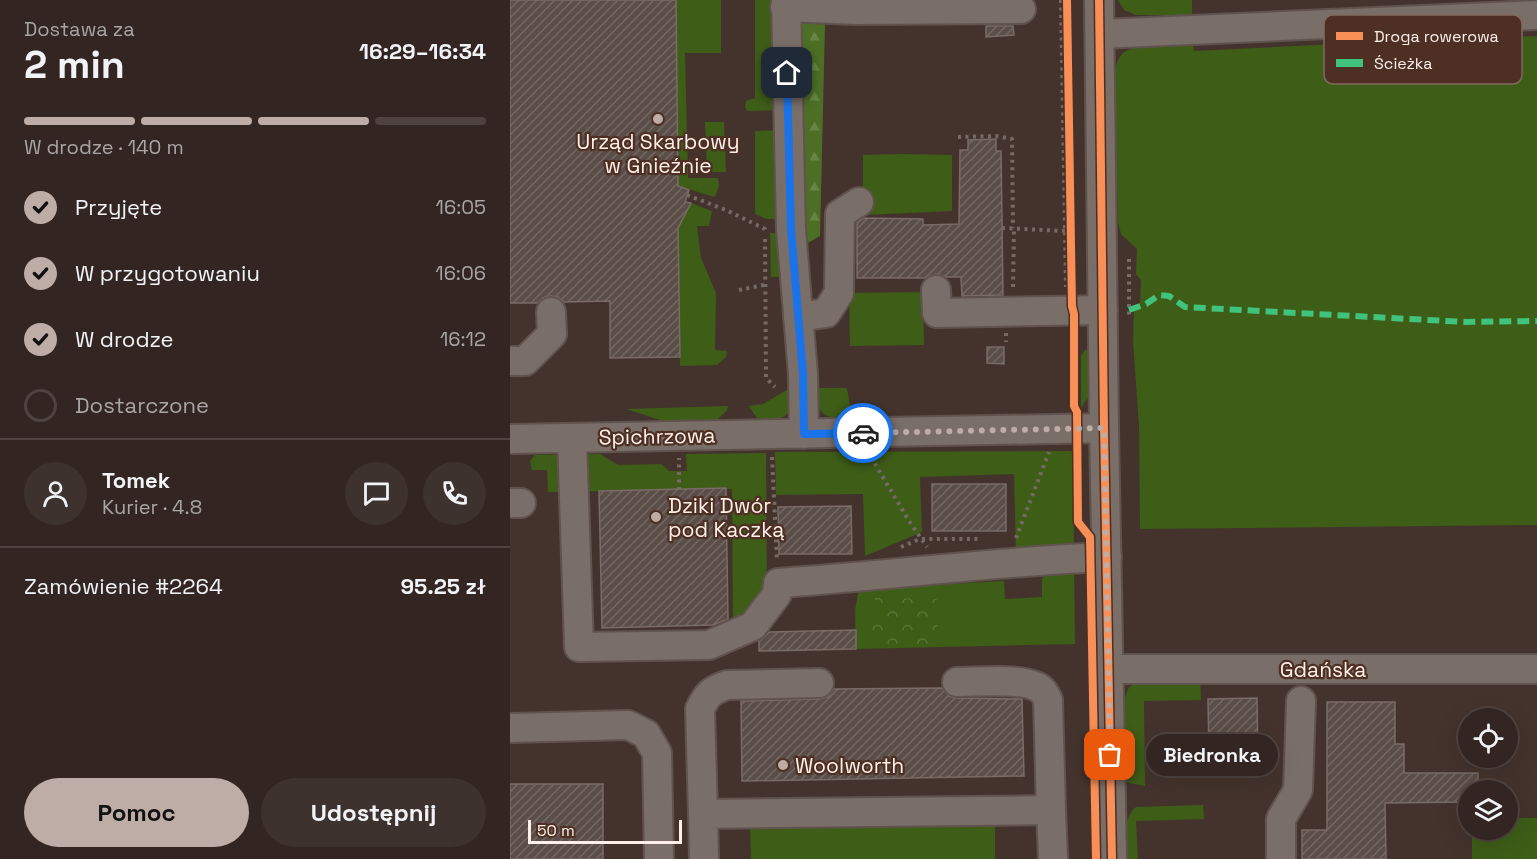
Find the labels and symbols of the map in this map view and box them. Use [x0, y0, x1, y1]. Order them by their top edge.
legend [1324, 15, 1522, 84]
text: Droga rowerowa [1374, 26, 1499, 47]
pin [761, 47, 812, 98]
text: Ścieżka [1374, 53, 1432, 74]
marker: Urząd Skarbowy w Gnieźnie [651, 112, 665, 126]
place label: Urząd Skarbowy w Gnieźnie [576, 128, 740, 179]
courier [833, 403, 893, 463]
street label: Spichrzowa [598, 421, 716, 451]
place label: Dziki Dwór pod Kaczką [668, 492, 784, 543]
marker: Dziki Dwór pod Kaczką [649, 510, 663, 524]
street label: Gdańska [1280, 656, 1366, 683]
pin [1084, 729, 1135, 780]
callout: Biedronka [1146, 734, 1278, 776]
place label: Woolworth [795, 752, 904, 779]
marker: Woolworth [776, 758, 790, 772]
scale bar [528, 817, 682, 844]

